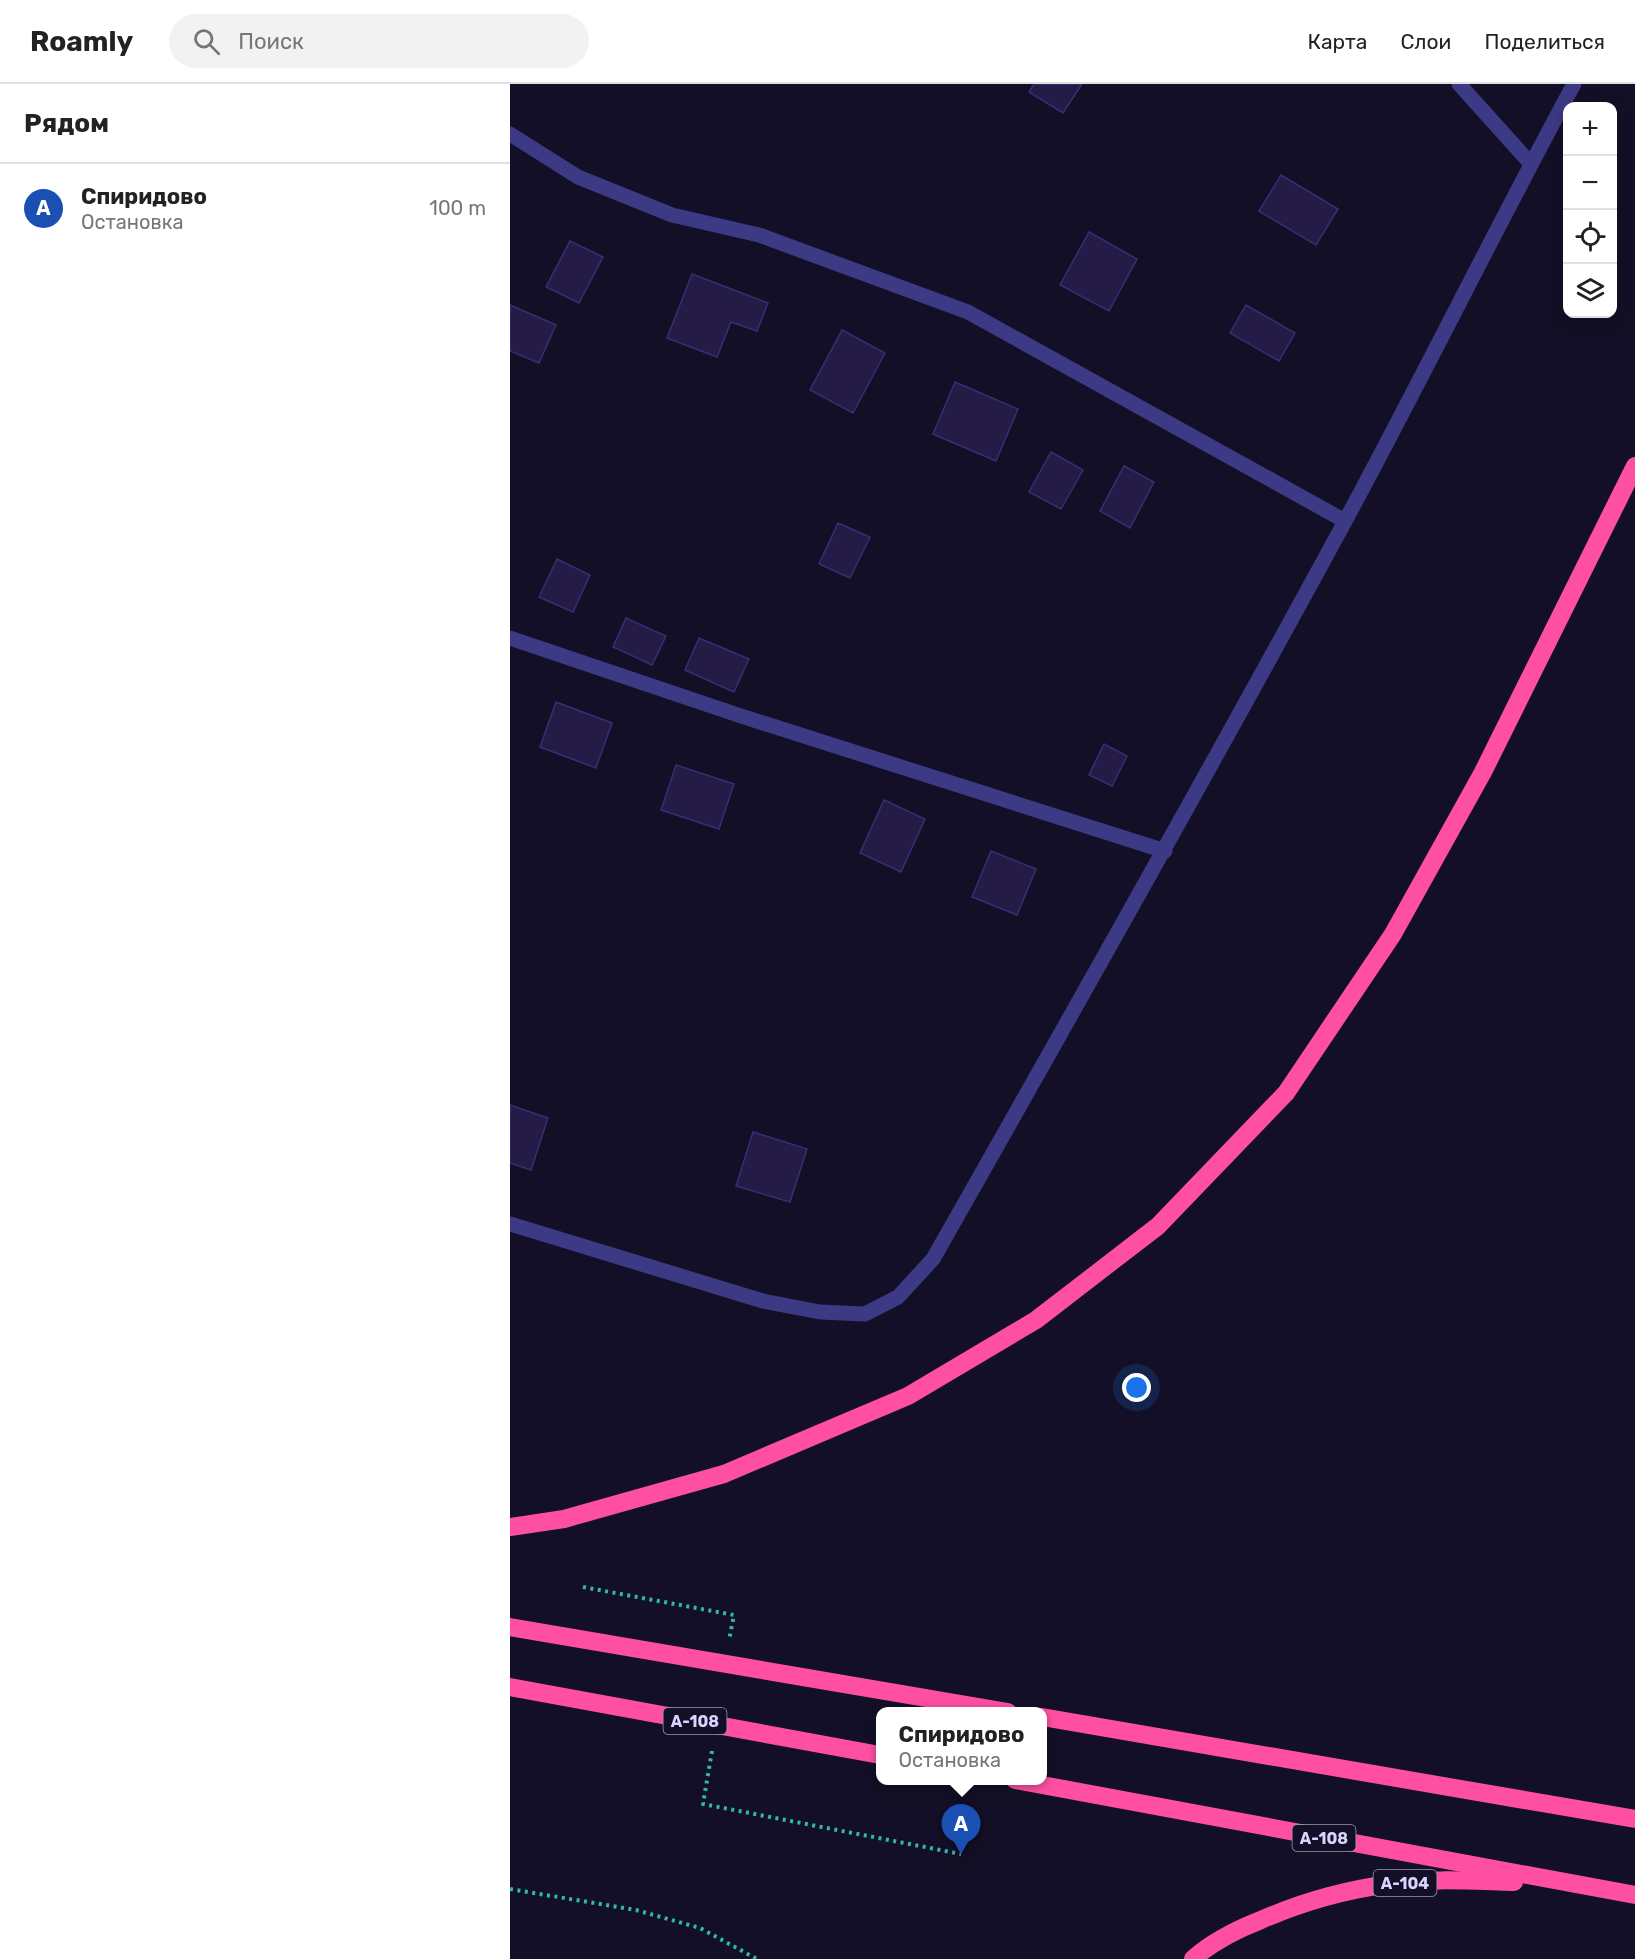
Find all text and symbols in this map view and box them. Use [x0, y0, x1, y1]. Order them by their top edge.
search box [169, 14, 589, 68]
text: Roamly [30, 25, 133, 58]
icon: search [190, 25, 223, 58]
text: Поиск [238, 28, 304, 55]
text: Карта [1307, 29, 1367, 54]
text: Слои [1400, 29, 1451, 54]
text: Поделиться [1484, 29, 1605, 54]
map controls [1563, 102, 1617, 318]
button: + [1563, 102, 1617, 156]
text: Рядом [24, 108, 109, 139]
button: − [1563, 156, 1617, 210]
text: Спиридово [81, 183, 207, 210]
text: A [36, 196, 51, 220]
text: 100 m [429, 196, 486, 220]
text: Остановка [81, 210, 184, 234]
button: locate [1563, 210, 1617, 264]
button: layers [1563, 264, 1617, 318]
your location [1122, 1373, 1151, 1402]
popup [876, 1707, 1047, 1785]
road number: А-108 [664, 1708, 726, 1734]
text: Спиридово [899, 1721, 1024, 1748]
text: Остановка [899, 1748, 1001, 1772]
pin: A [942, 1804, 980, 1854]
road number: А-108 [1292, 1825, 1356, 1851]
road number: А-104 [1374, 1870, 1436, 1896]

